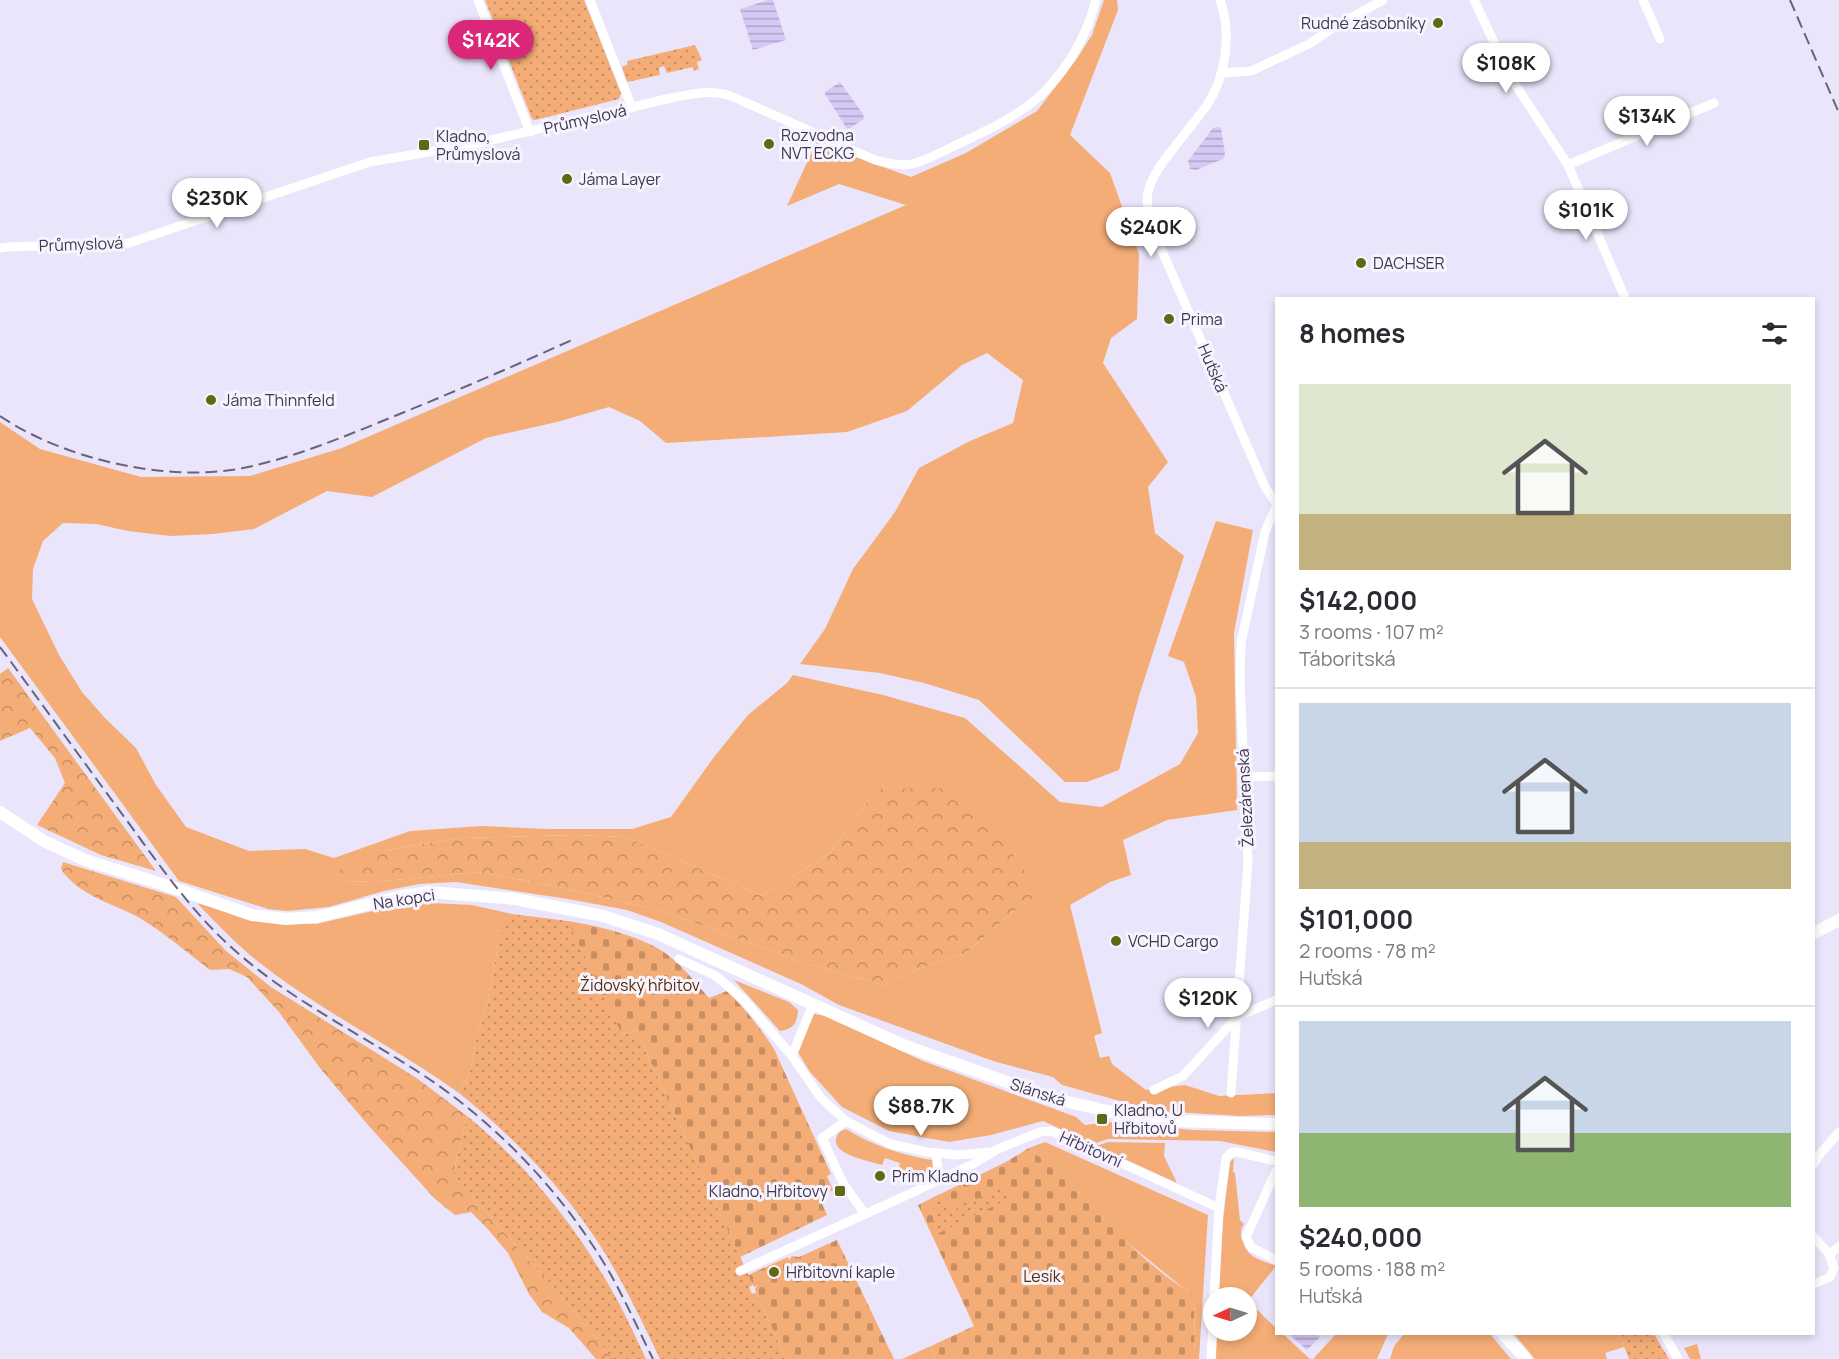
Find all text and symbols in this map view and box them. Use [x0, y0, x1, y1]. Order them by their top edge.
place label: Rudné zásobníky [1301, 12, 1427, 34]
marker: Rudné zásobníky [1431, 16, 1445, 30]
pin: $142K [449, 20, 533, 71]
text: $142K [462, 26, 520, 53]
pin: $108K [1464, 43, 1548, 94]
text: $108K [1476, 49, 1536, 76]
pin: $134K [1605, 96, 1689, 147]
street label: Průmyslová [541, 99, 629, 139]
text: $134K [1618, 102, 1676, 129]
place label: Rozvodna NVT ECKG [781, 124, 854, 164]
place label: Kladno, Průmyslová [436, 125, 520, 165]
marker: Rozvodna NVT ECKG [762, 137, 776, 151]
marker: Kladno, Průmyslová [417, 138, 431, 152]
place label: Jáma Layer [579, 168, 661, 190]
marker: Jáma Layer [560, 172, 574, 186]
pin: $230K [175, 178, 259, 229]
text: $230K [186, 184, 248, 211]
pin: $101K [1544, 190, 1628, 241]
text: $101K [1558, 196, 1614, 223]
pin: $240K [1109, 207, 1193, 258]
text: $240K [1120, 213, 1182, 240]
street label: Průmyslová [38, 232, 124, 256]
place label: DACHSER [1373, 252, 1445, 274]
marker: DACHSER [1354, 256, 1368, 270]
place label: Prima [1181, 308, 1223, 330]
marker: Prima [1162, 312, 1176, 326]
text: 8 homes [1299, 315, 1405, 351]
icon: filters [1758, 317, 1791, 350]
street label: Huťská [1193, 340, 1233, 396]
place label: Jáma Thinnfeld [223, 389, 335, 411]
marker: Jáma Thinnfeld [204, 393, 218, 407]
icon: home [1491, 423, 1599, 531]
text: $142,000 [1299, 582, 1417, 618]
text: 3 rooms · 107 m² [1299, 618, 1444, 645]
text: Táboritská [1299, 645, 1396, 672]
icon: home [1491, 742, 1599, 850]
street label: Železárenská [1231, 748, 1259, 848]
street label: Na kopci [372, 883, 436, 915]
text: $101,000 [1299, 901, 1413, 937]
place label: VCHD Cargo [1128, 930, 1218, 952]
marker: VCHD Cargo [1109, 934, 1123, 948]
text: 2 rooms · 78 m² [1299, 937, 1436, 964]
text: Huťská [1299, 964, 1363, 991]
park label: Židovský hřbitov [580, 974, 700, 996]
pin: $120K [1166, 978, 1250, 1029]
text: $120K [1178, 984, 1238, 1011]
icon: home [1491, 1060, 1599, 1168]
street label: Slánská [1007, 1073, 1069, 1111]
pin: $88.7K [872, 1086, 970, 1137]
text: $88.7K [888, 1092, 954, 1119]
place label: Kladno, U Hřbitovů [1114, 1099, 1183, 1139]
marker: Kladno, U Hřbitovů [1095, 1112, 1109, 1126]
street label: Hřbitovní [1056, 1125, 1126, 1173]
place label: Prim Kladno [892, 1165, 978, 1187]
marker: Prim Kladno [873, 1169, 887, 1183]
place label: Kladno, Hřbitovy [709, 1180, 829, 1202]
marker: Kladno, Hřbitovy [833, 1184, 847, 1198]
text: $240,000 [1299, 1219, 1422, 1255]
text: 5 rooms · 188 m² [1299, 1255, 1445, 1282]
place label: Hřbitovní kaple [786, 1261, 895, 1283]
marker: Hřbitovní kaple [767, 1265, 781, 1279]
park label: Lesík [1023, 1265, 1062, 1287]
text: Huťská [1299, 1282, 1363, 1309]
north arrow [1203, 1287, 1257, 1341]
map controls [1203, 1287, 1257, 1341]

